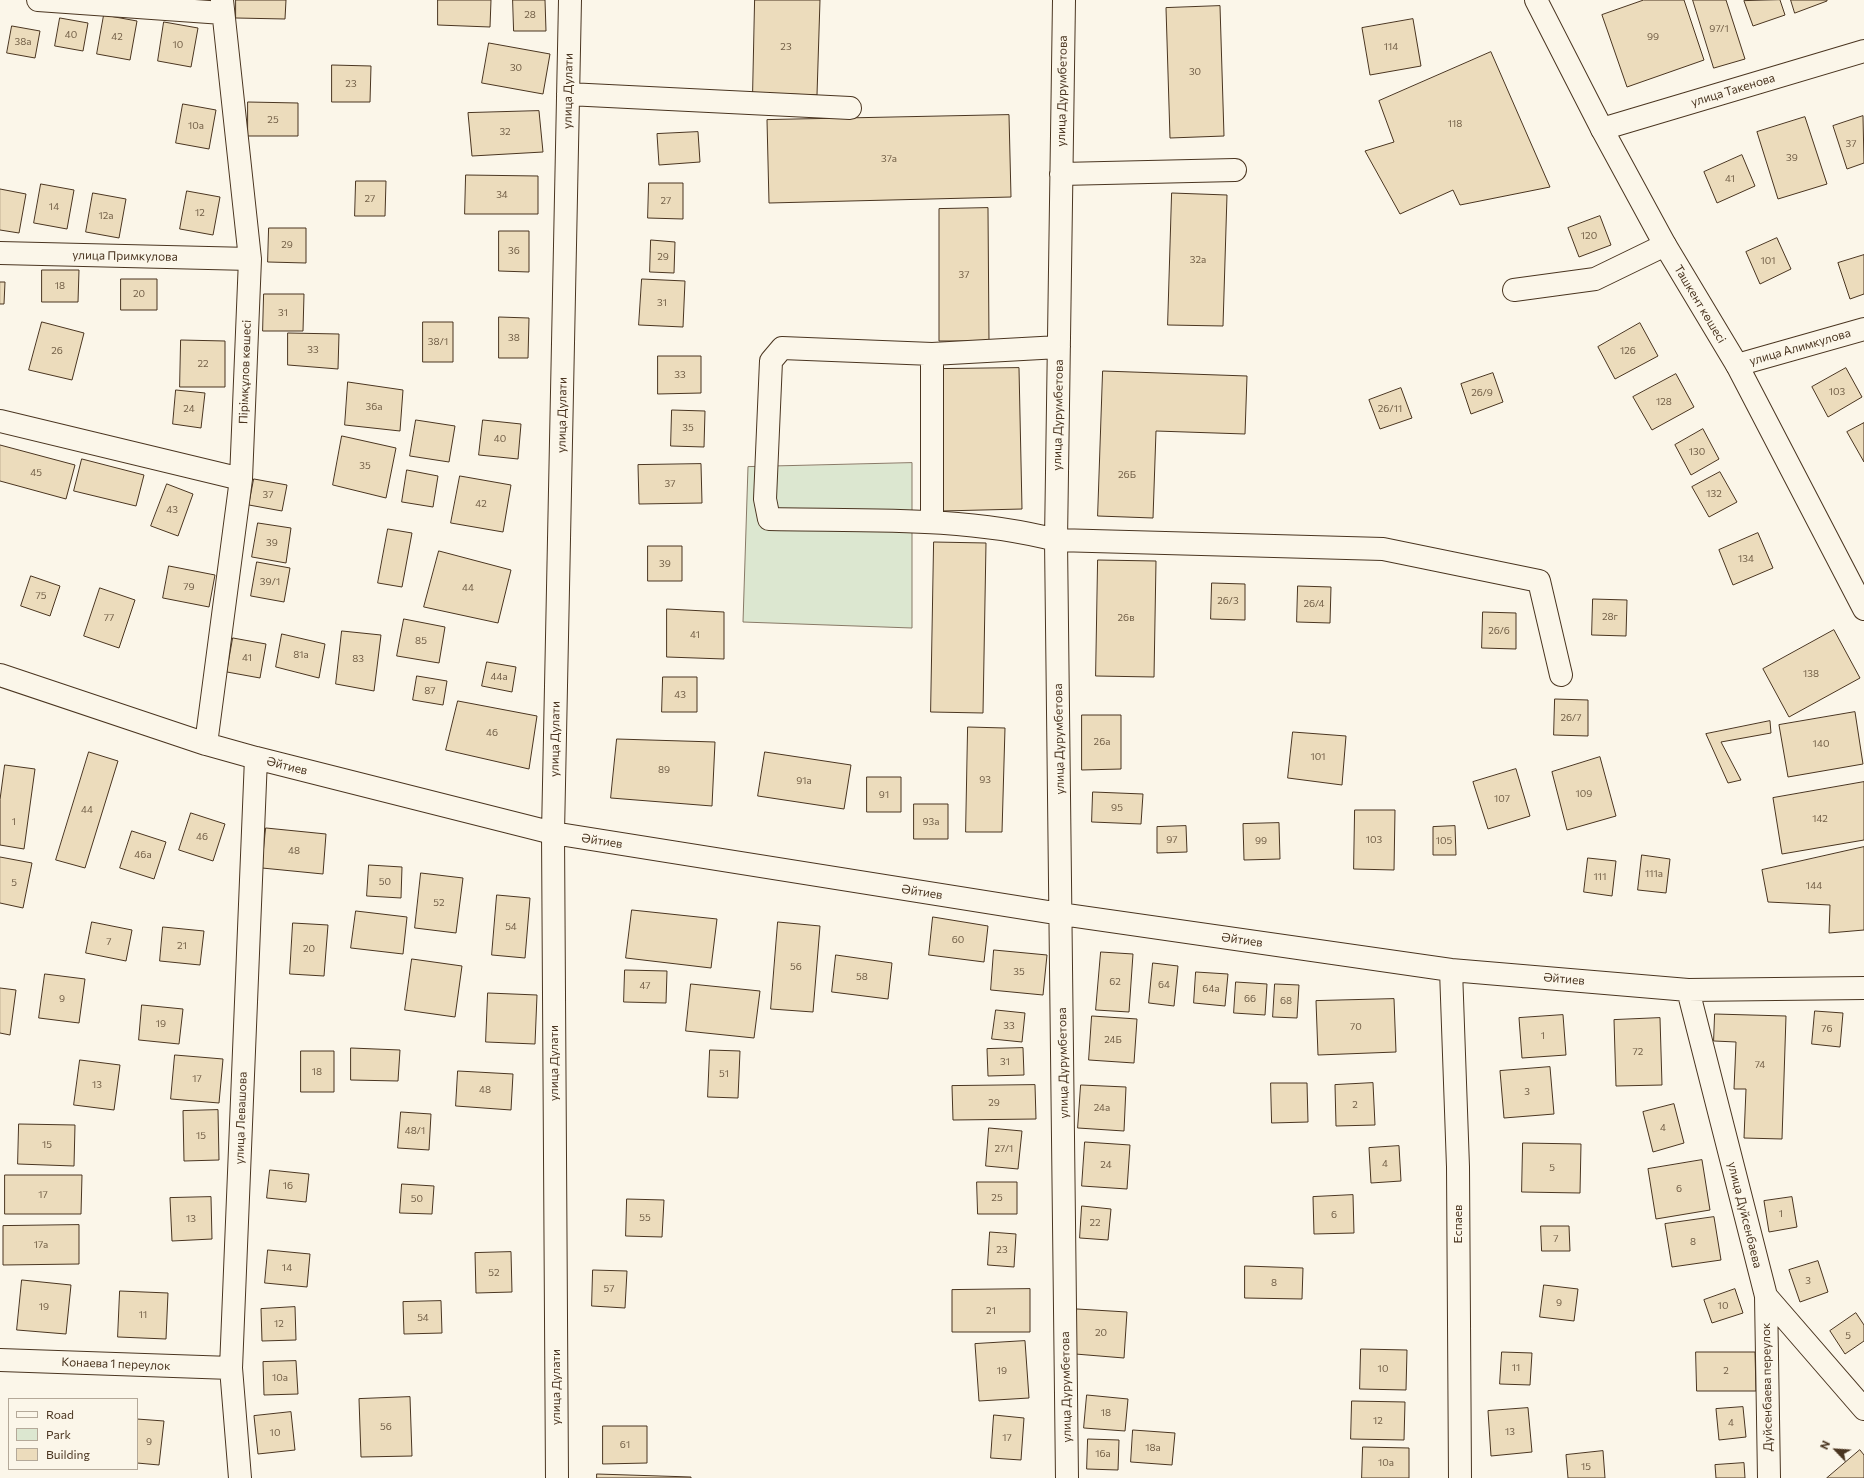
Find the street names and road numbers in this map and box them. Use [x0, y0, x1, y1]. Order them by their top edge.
street label: улица Дурумбетова [1054, 35, 1070, 147]
street label: улица Дулати [560, 53, 576, 129]
street label: улица Такенова [1689, 70, 1777, 110]
street label: улица Примкулова [72, 248, 178, 264]
street label: Ташкент көшесі [1671, 262, 1729, 346]
street label: Пірімқұлов көшесі [236, 320, 254, 424]
street label: улица Алимкулова [1748, 326, 1852, 368]
street label: улица Дурумбетова [1050, 359, 1066, 471]
street label: улица Дулати [554, 377, 570, 453]
street label: улица Дурумбетова [1051, 683, 1067, 795]
street label: улица Дулати [547, 701, 563, 777]
street label: Әйтиев [265, 754, 309, 778]
street label: Әйтиев [580, 831, 624, 851]
street label: Әйтиев [900, 882, 944, 902]
street label: Әйтиев [1220, 930, 1264, 950]
street label: Әйтиев [1543, 970, 1585, 988]
street label: улица Дурумбетова [1055, 1007, 1071, 1119]
street label: улица Дулати [547, 1025, 561, 1101]
street label: улица Левашова [232, 1071, 250, 1165]
street label: улица Дуйсенбаева [1725, 1160, 1765, 1270]
street label: Еспаев [1451, 1205, 1465, 1243]
street label: Дуйсенбаева переулок [1759, 1322, 1775, 1452]
street label: улица Дурумбетова [1058, 1331, 1074, 1443]
street label: улица Дулати [549, 1349, 563, 1425]
street label: Конаева 1 переулок [61, 1355, 171, 1373]

